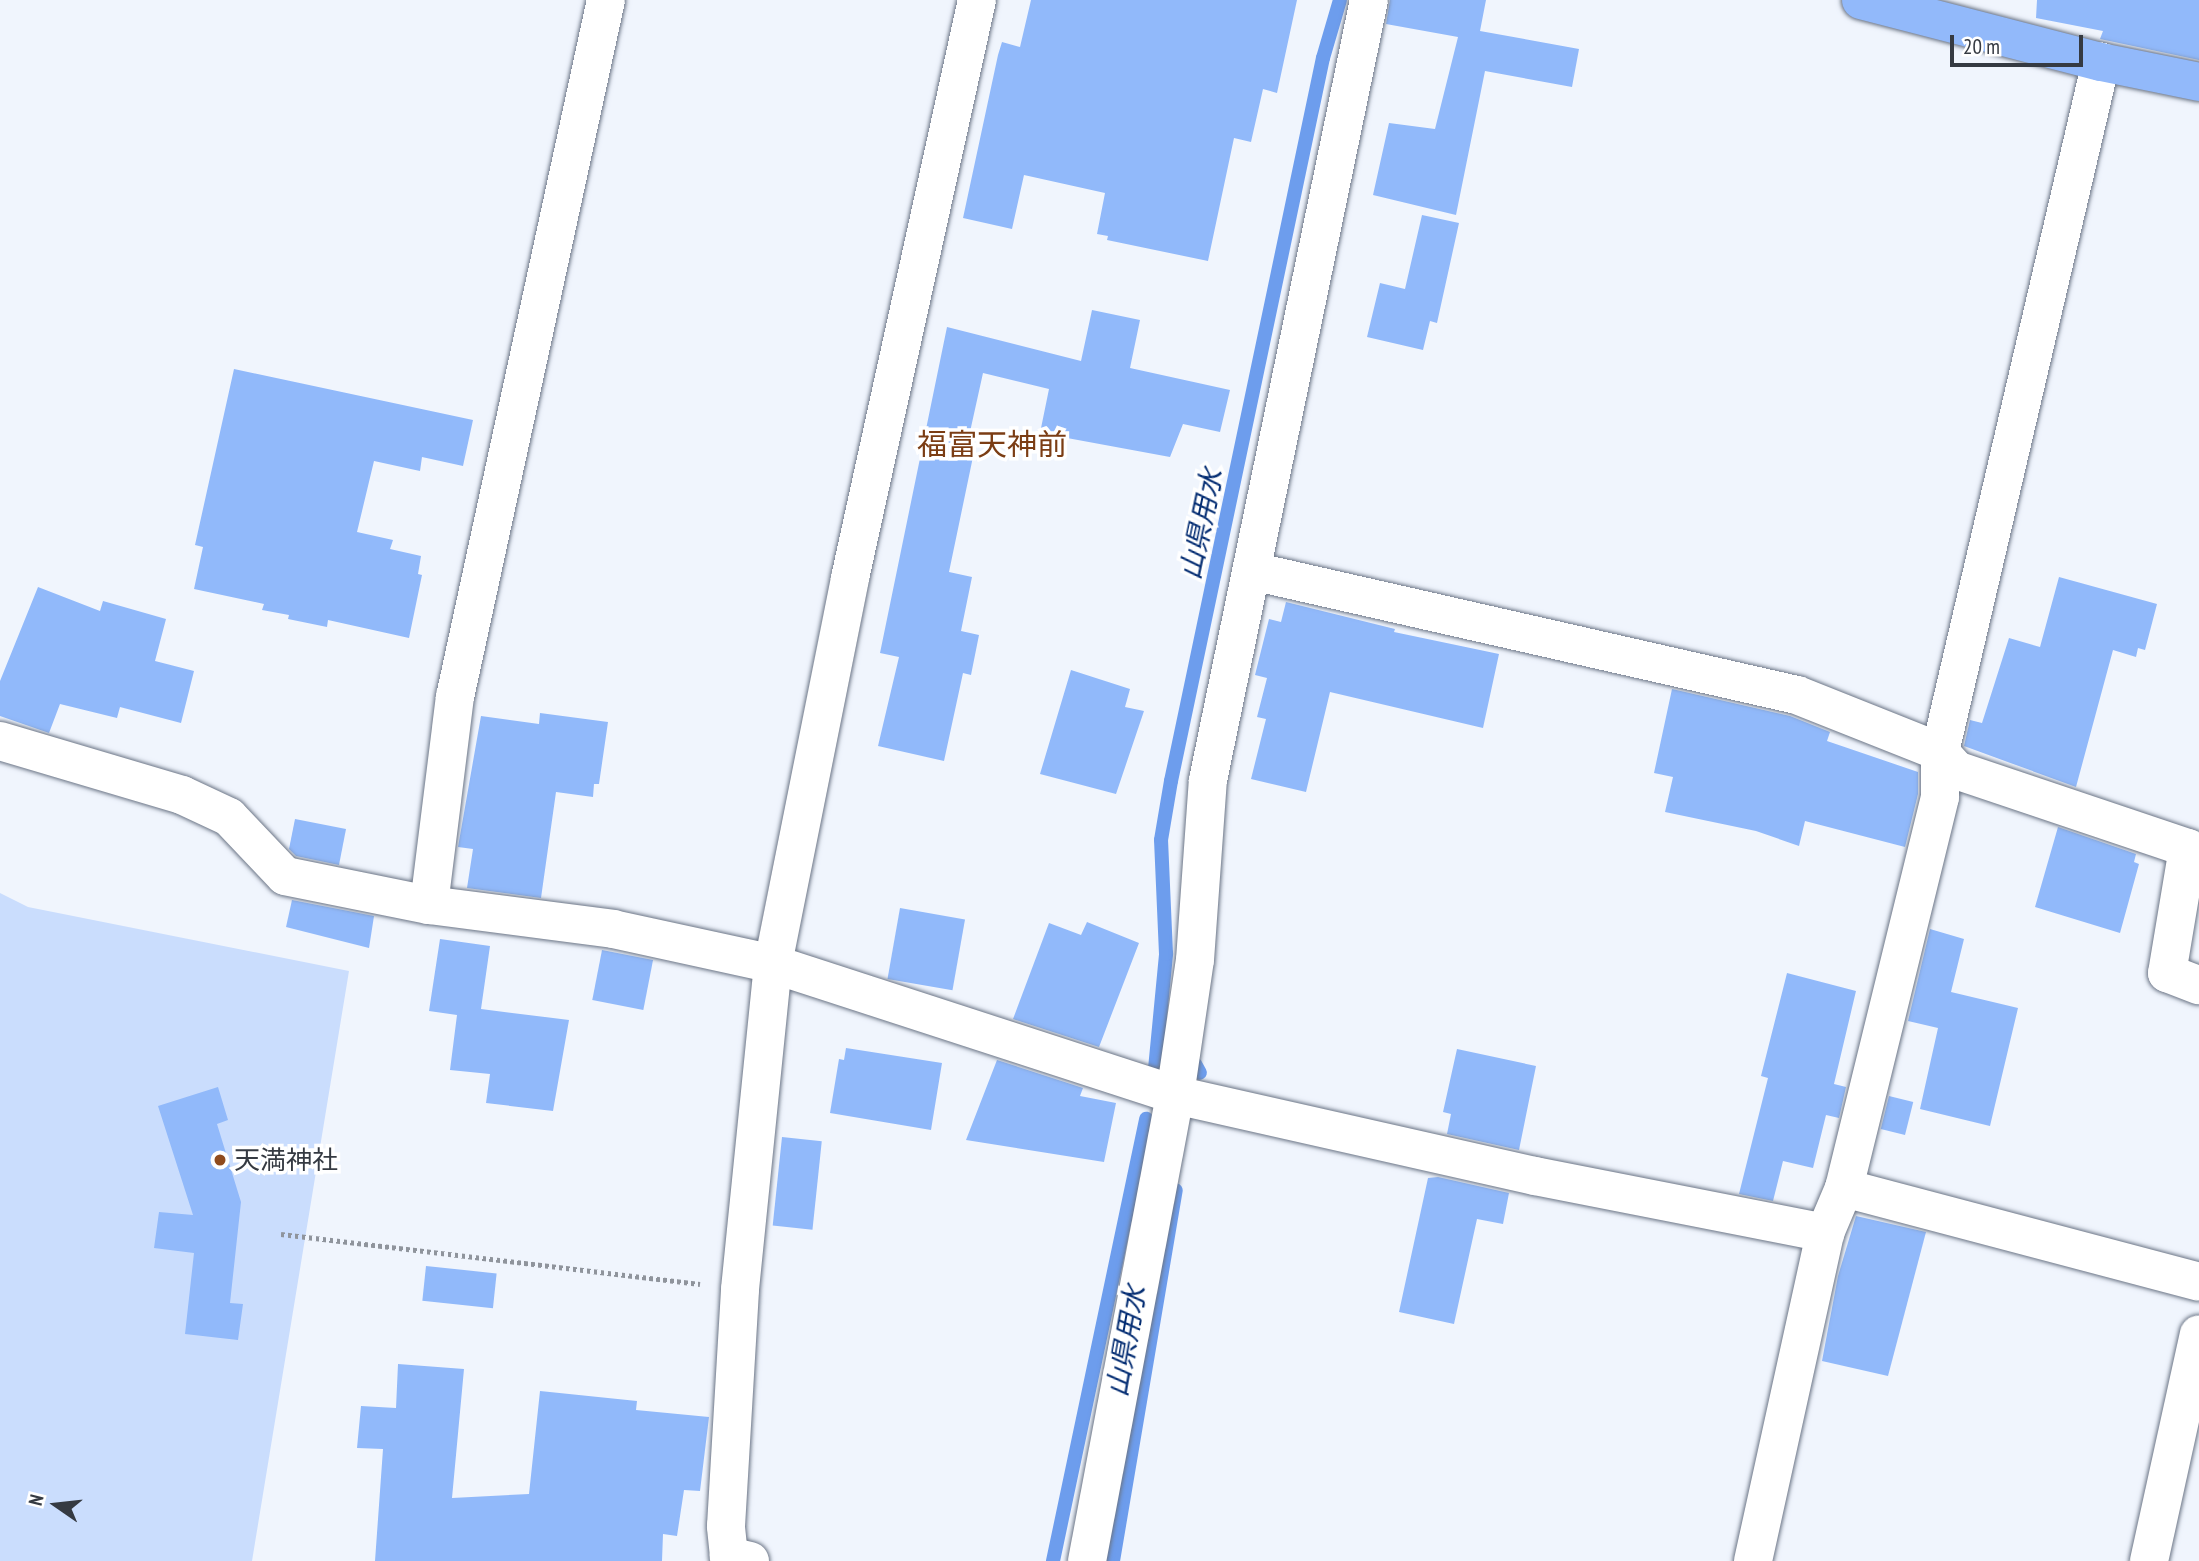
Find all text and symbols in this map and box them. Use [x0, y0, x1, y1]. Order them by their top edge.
scale bar [1954, 21, 2087, 65]
text: 20 m [1963, 33, 2000, 60]
district label: 福富天神前 [917, 426, 1067, 462]
water label: 山県用水 [1173, 466, 1229, 582]
place label: 天満神社 [234, 1144, 338, 1176]
marker: 天満神社 [212, 1152, 228, 1168]
water label: 山県用水 [1100, 1283, 1152, 1399]
north arrow [21, 1470, 91, 1540]
text: N [23, 1492, 49, 1508]

